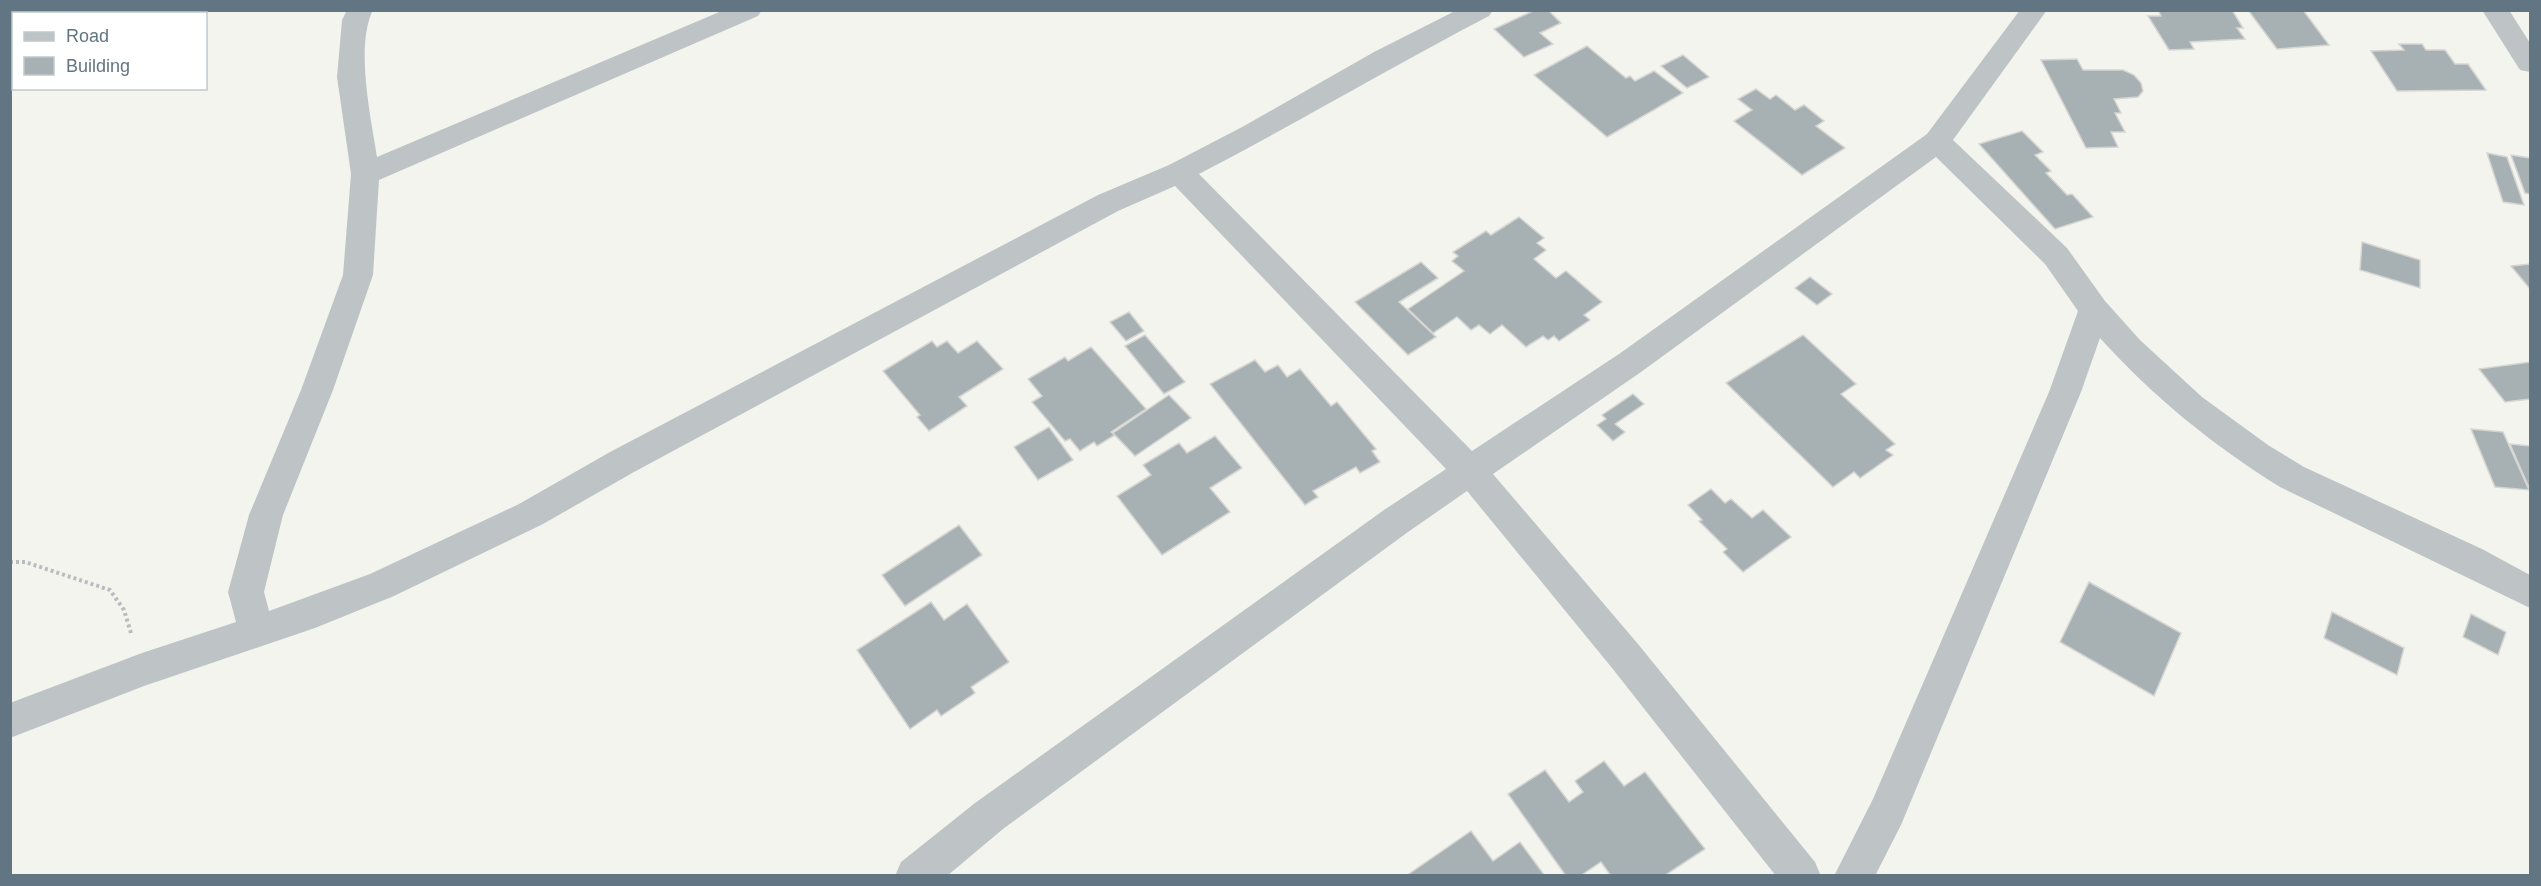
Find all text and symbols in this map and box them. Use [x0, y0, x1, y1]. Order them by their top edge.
legend [12, 12, 207, 90]
text: Road [66, 26, 109, 46]
text: Building [66, 56, 130, 76]

